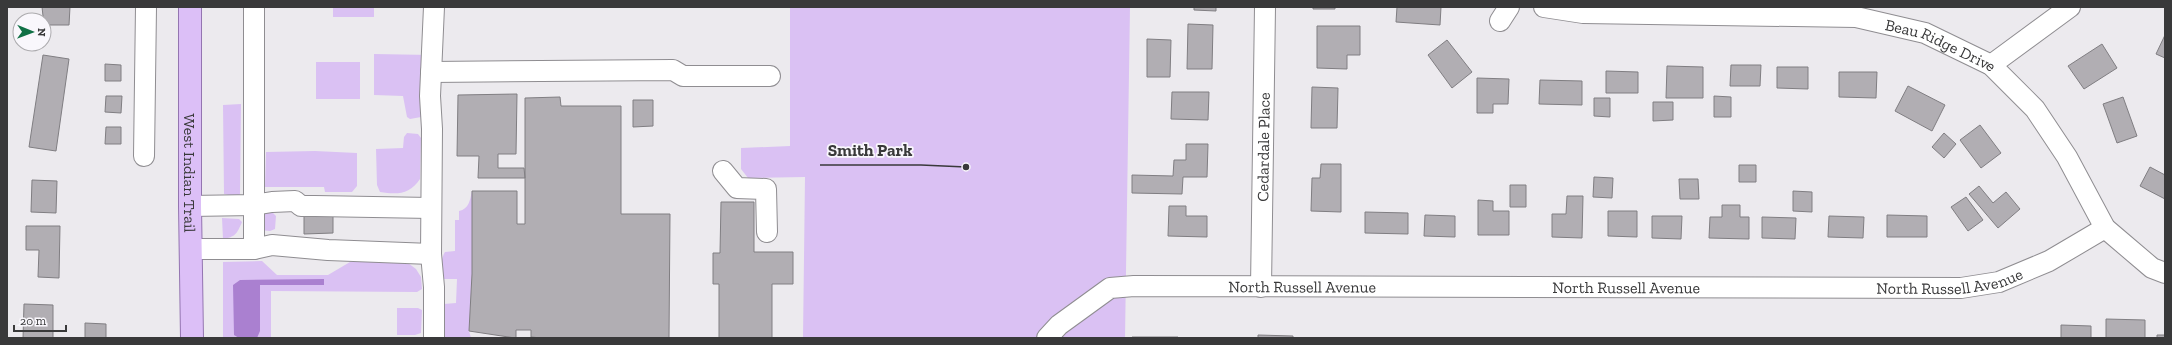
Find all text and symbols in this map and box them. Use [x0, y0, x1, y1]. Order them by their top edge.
north arrow [12, 12, 52, 52]
street label: Beau Ridge Drive [1883, 15, 2001, 75]
text: N [35, 28, 48, 37]
street label: Cedardale Place [1253, 92, 1273, 202]
street label: West Indian Trail [181, 113, 200, 233]
callout: Smith Park [820, 136, 921, 165]
text: Smith Park [828, 140, 913, 160]
street label: North Russell Avenue [1876, 264, 2025, 298]
street label: North Russell Avenue [1228, 277, 1376, 296]
street label: North Russell Avenue [1552, 278, 1700, 297]
scale bar [14, 307, 66, 333]
text: 20 m [20, 314, 47, 328]

